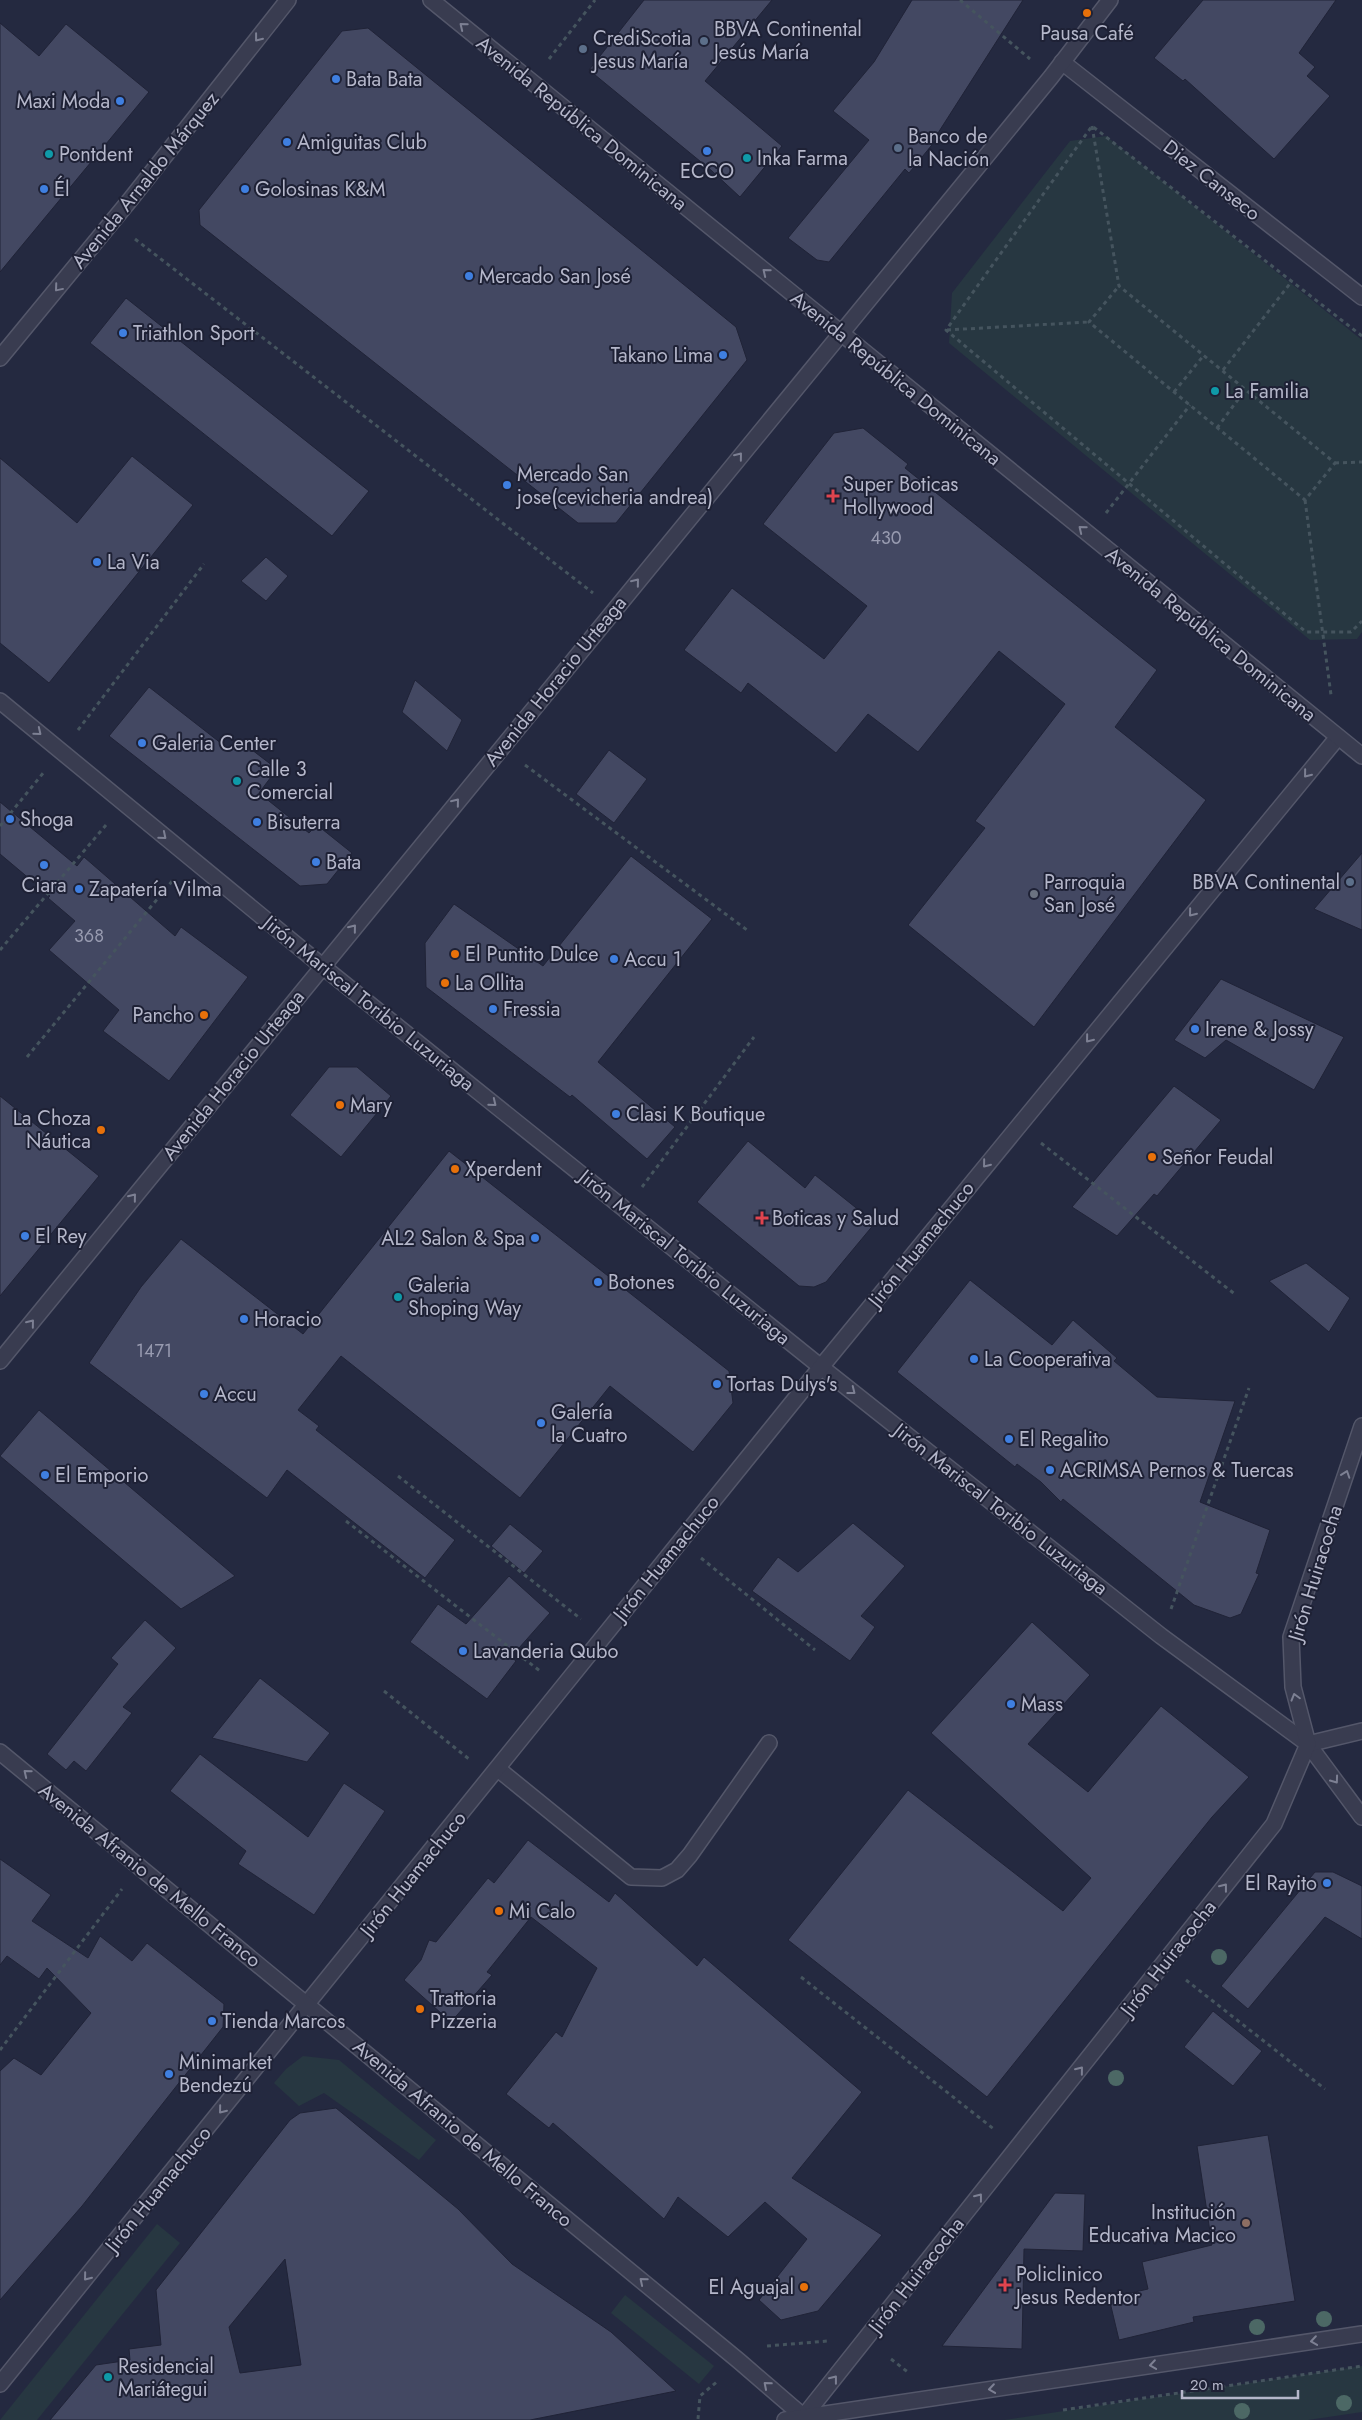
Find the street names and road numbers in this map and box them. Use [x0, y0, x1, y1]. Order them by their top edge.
street label: Avenida República Dominicana [470, 29, 693, 218]
street label: Avenida Arnaldo Márquez [65, 86, 226, 275]
street label: Diez Canseco [1157, 133, 1267, 228]
street label: Avenida República Dominicana [784, 284, 1007, 473]
street label: Avenida República Dominicana [1099, 540, 1322, 729]
street label: Avenida Horacio Urteaga [477, 590, 633, 773]
street label: Jirón Mariscal Toribio Luzuriaga [254, 907, 481, 1098]
street label: Avenida Horacio Urteaga [155, 984, 311, 1167]
street label: Jirón Mariscal Toribio Luzuriaga [570, 1161, 797, 1352]
street label: Jirón Huamachuco [860, 1175, 981, 1316]
street label: Jirón Mariscal Toribio Luzuriaga [885, 1415, 1114, 1602]
street label: Jirón Huamachuco [605, 1489, 726, 1630]
street label: Jirón Huiracocha [1280, 1502, 1350, 1647]
street label: Avenida Afranio de Mello Franco [32, 1776, 267, 1975]
street label: Jirón Huamachuco [352, 1805, 473, 1946]
street label: Jirón Huiracocha [1112, 1894, 1223, 2025]
street label: Avenida Afranio de Mello Franco [346, 2033, 579, 2234]
street label: Jirón Huamachuco [97, 2120, 218, 2261]
street label: Jirón Huiracocha [860, 2211, 971, 2342]

